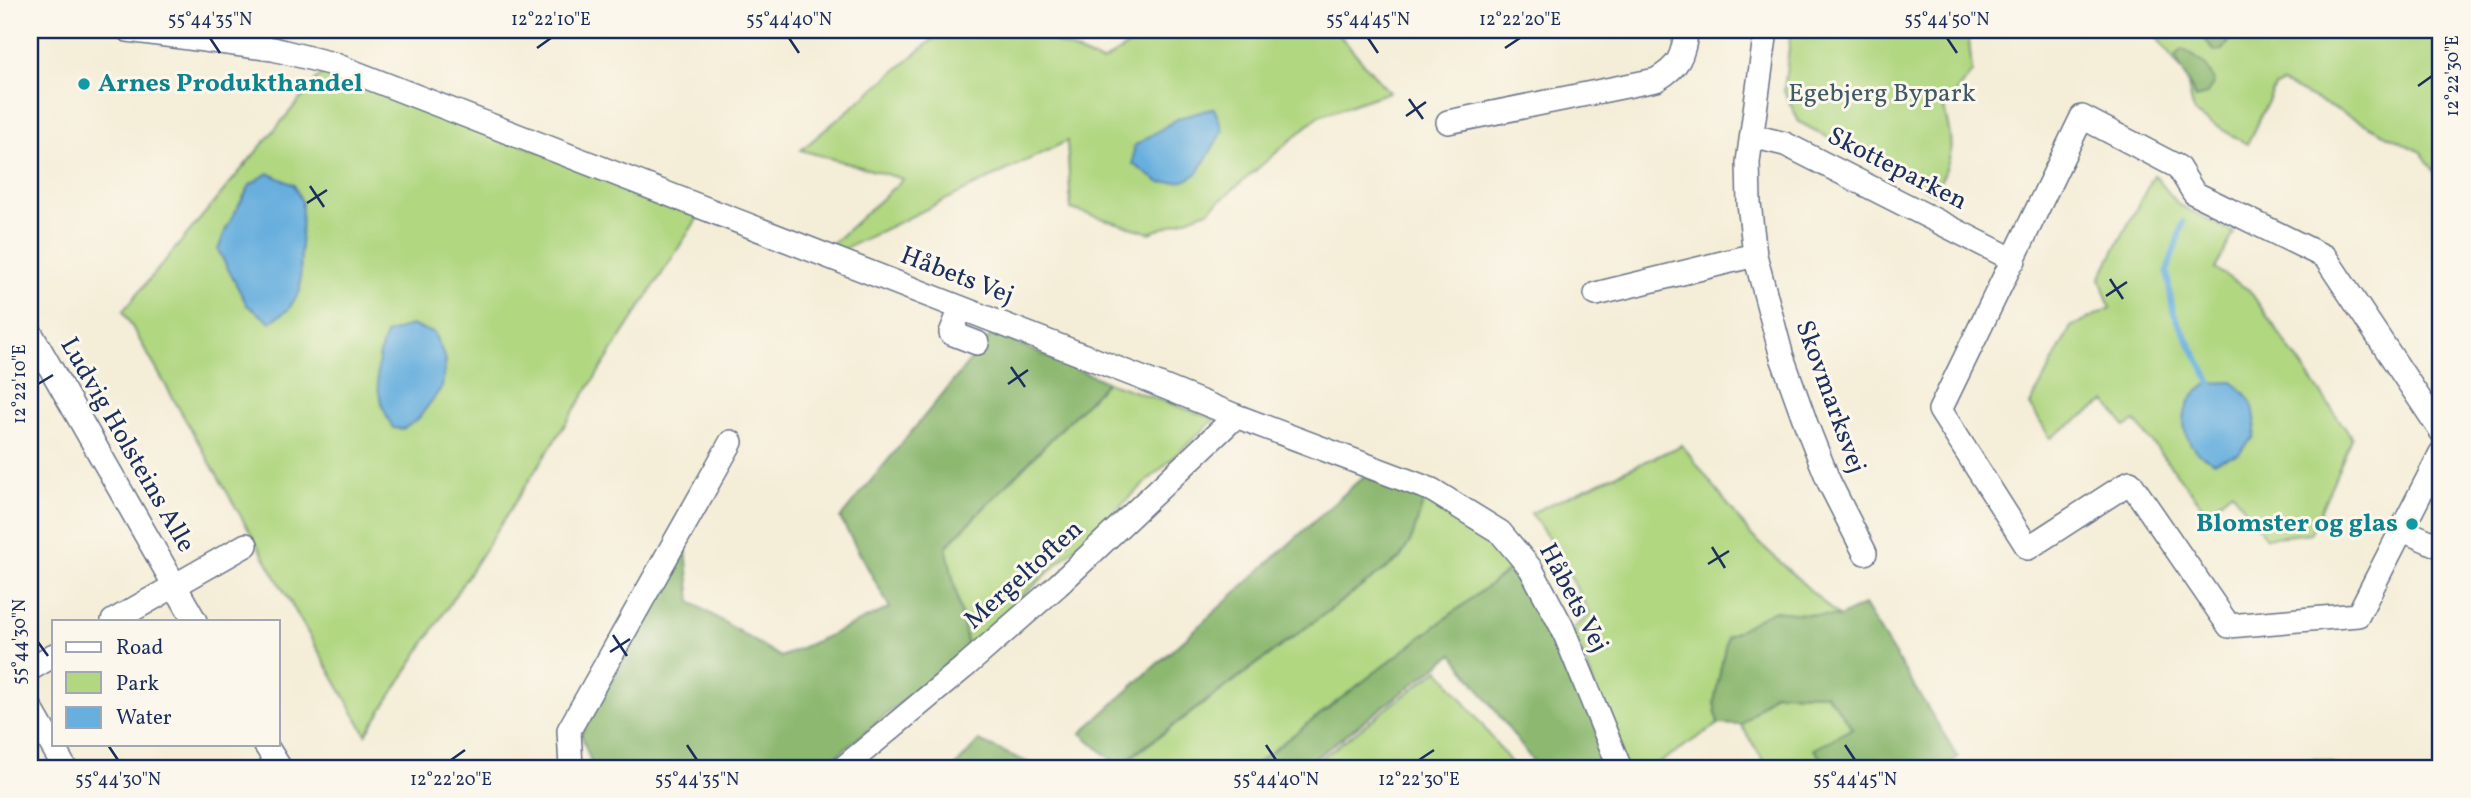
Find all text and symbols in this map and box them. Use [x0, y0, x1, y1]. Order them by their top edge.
text: 55°44'35"N [168, 8, 252, 33]
text: 12°22'10"E [511, 8, 591, 33]
text: 55°44'40"N [746, 8, 832, 33]
text: 55°44'45"N [1326, 8, 1410, 33]
text: 12°22'20"E [1479, 8, 1561, 33]
text: 55°44'50"N [1904, 8, 1990, 33]
text: 12°22'30"E [2441, 35, 2466, 117]
place label: Arnes Produkthandel [98, 66, 363, 102]
marker: Arnes Produkthandel [76, 76, 92, 92]
park label: Egebjerg Bypark [1788, 76, 1976, 112]
street label: Skotteparken [1821, 118, 1973, 220]
street label: Håbets Vej [895, 238, 1019, 314]
street label: Skovmarksvej [1786, 316, 1874, 478]
street label: Ludvig Holsteins Alle [51, 331, 203, 559]
text: 12°22'10"E [8, 344, 33, 424]
place label: Blomster og glas [2196, 506, 2398, 542]
street label: Mergeltoften [957, 512, 1091, 638]
marker: Blomster og glas [2404, 516, 2420, 532]
street label: Håbets Vej [1529, 537, 1617, 659]
text: 55°44'30"N [8, 599, 33, 685]
legend [52, 620, 280, 746]
text: Road [116, 634, 163, 663]
text: Park [116, 670, 159, 699]
text: Water [116, 704, 172, 733]
text: 55°44'30"N [75, 768, 161, 793]
text: 12°22'20"E [410, 768, 492, 793]
text: 55°44'35"N [655, 768, 739, 793]
text: 55°44'40"N [1233, 768, 1319, 793]
text: 12°22'30"E [1378, 768, 1460, 793]
text: 55°44'45"N [1813, 768, 1897, 793]

